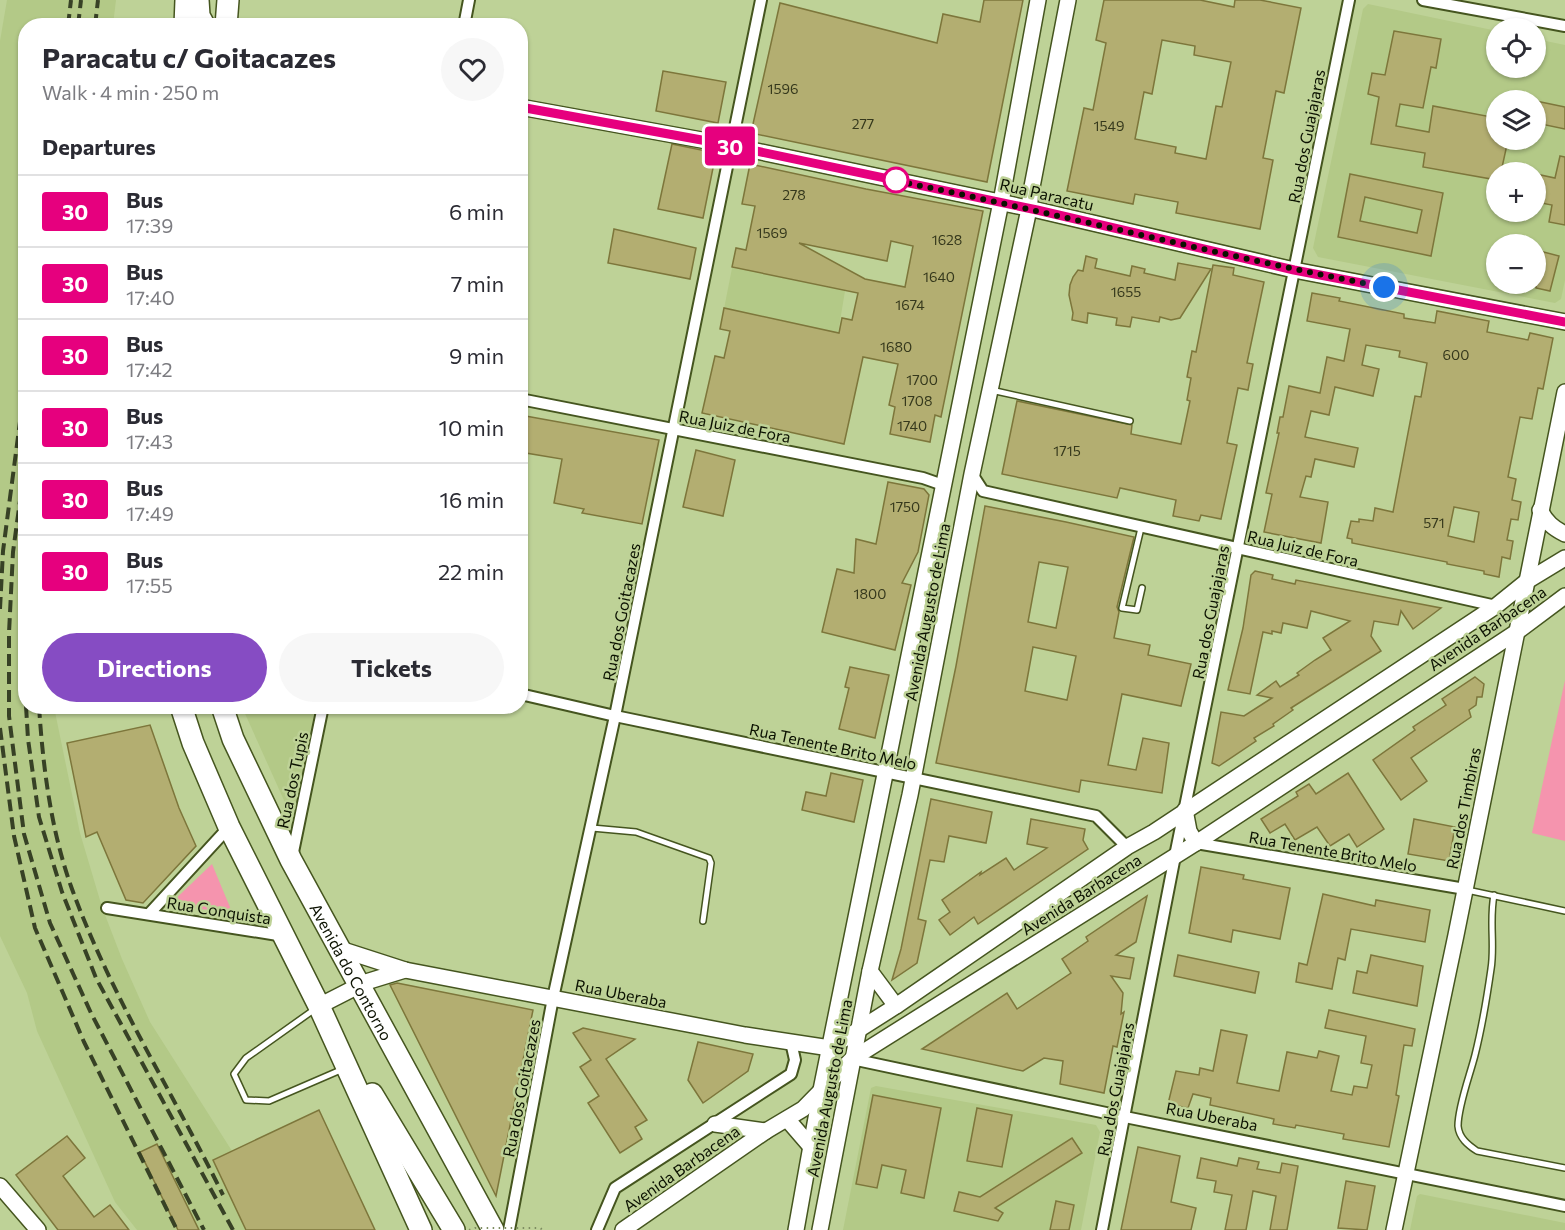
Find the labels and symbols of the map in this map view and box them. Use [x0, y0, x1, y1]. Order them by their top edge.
street label: Rua dos Guajajaras [1284, 68, 1328, 204]
house number: 1596 [767, 80, 799, 97]
house number: 277 [852, 115, 874, 132]
house number: 1549 [1094, 117, 1124, 134]
line badge: 30 [703, 126, 757, 166]
unlabelled marker [883, 167, 909, 193]
street label: Rua Paracatu [998, 174, 1096, 214]
house number: 278 [782, 186, 806, 203]
house number: 1569 [757, 224, 787, 241]
house number: 1628 [932, 231, 962, 248]
house number: 1640 [923, 268, 955, 285]
your location [1369, 272, 1399, 302]
house number: 1655 [1111, 283, 1141, 300]
house number: 1674 [895, 296, 925, 313]
house number: 1680 [880, 338, 912, 355]
house number: 600 [1443, 346, 1469, 363]
house number: 1700 [906, 371, 938, 388]
house number: 1708 [902, 392, 932, 409]
street label: Rua Juiz de Fora [678, 406, 792, 446]
house number: 1740 [897, 417, 927, 434]
house number: 1715 [1053, 442, 1081, 459]
house number: 1750 [890, 498, 920, 515]
house number: 571 [1423, 514, 1445, 531]
street label: Avenida Augusto de Lima [900, 521, 954, 703]
street label: Rua Juiz de Fora [1246, 526, 1360, 570]
street label: Rua dos Goitacazes [598, 541, 644, 683]
street label: Rua dos Guajajaras [1188, 544, 1232, 680]
street label: Avenida Barbacena [1425, 582, 1549, 674]
house number: 1800 [854, 585, 886, 602]
street label: Rua Tenente Brito Melo [748, 719, 918, 773]
street label: Rua dos Tupis [272, 730, 312, 830]
street label: Rua dos Timbiras [1442, 745, 1484, 871]
street label: Rua Tenente Brito Melo [1247, 827, 1419, 875]
street label: Avenida Barbacena [1018, 849, 1144, 939]
street label: Rua Conquista [166, 892, 272, 928]
street label: Avenida do Contorno [307, 900, 397, 1043]
street label: Rua Uberaba [574, 975, 668, 1011]
street label: Avenida Augusto de Lima [802, 997, 856, 1179]
street label: Rua dos Goitacazes [498, 1017, 544, 1159]
street label: Rua dos Guajajaras [1093, 1021, 1137, 1157]
street label: Rua Uberaba [1165, 1098, 1259, 1134]
street label: Avenida Barbacena [619, 1121, 743, 1215]

